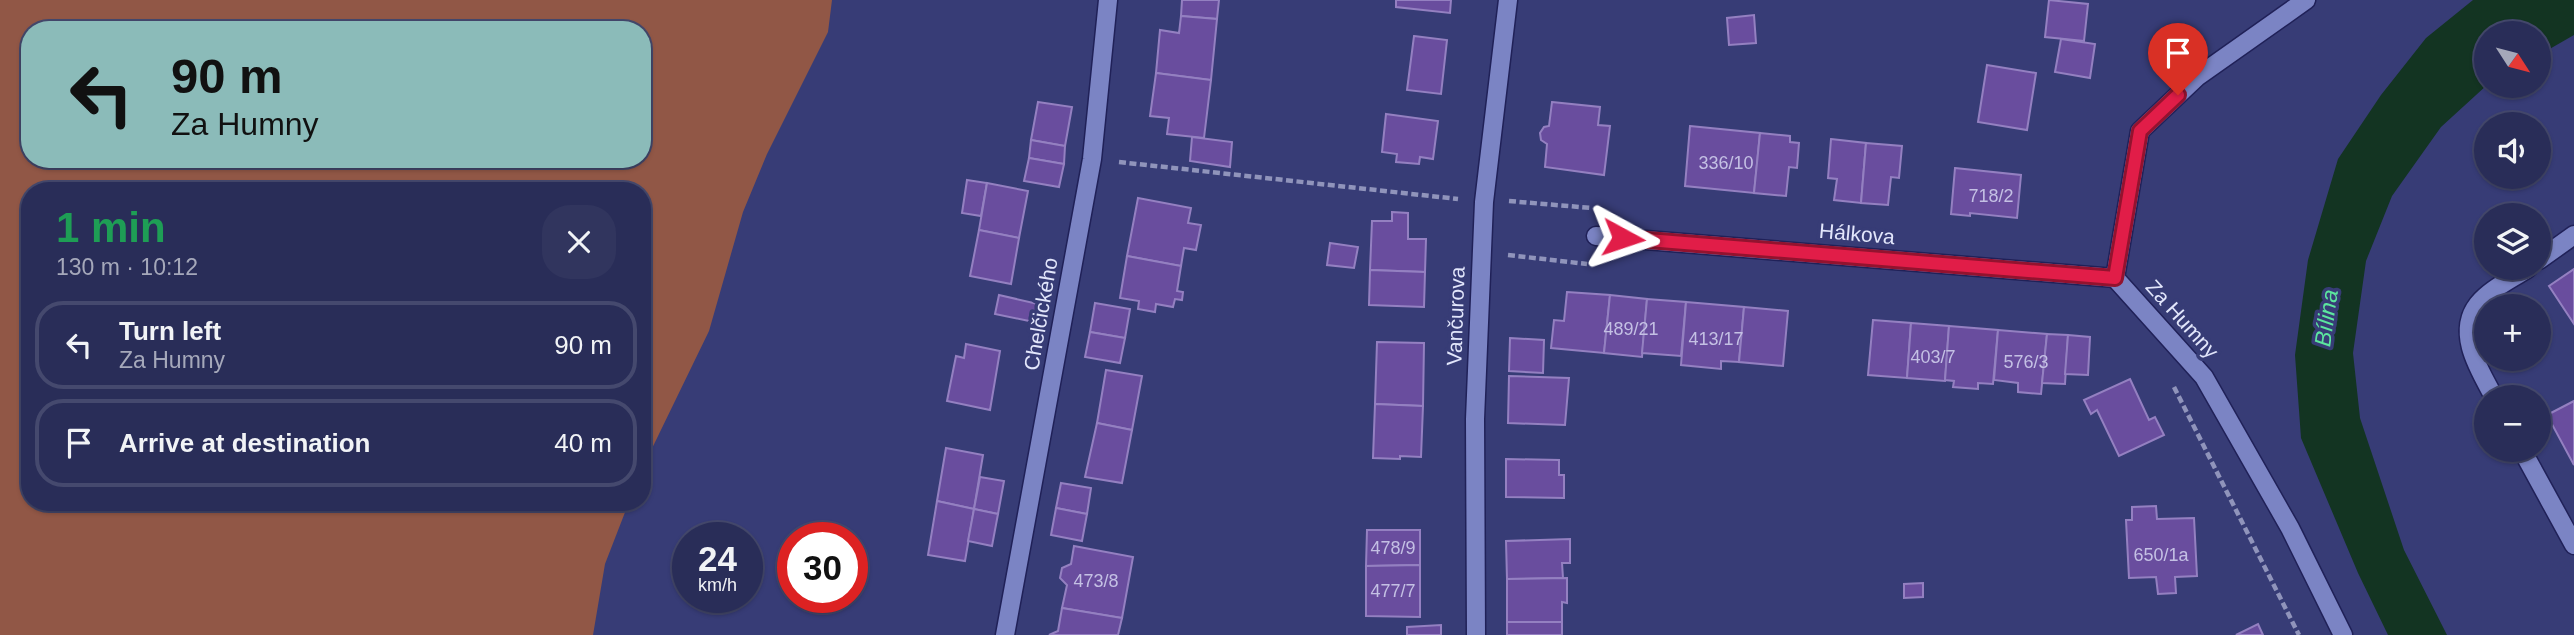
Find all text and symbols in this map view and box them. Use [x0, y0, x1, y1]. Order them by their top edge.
north arrow [2474, 21, 2552, 98]
map controls [2474, 21, 2551, 462]
pin [2148, 23, 2208, 95]
icon: arrive [2159, 34, 2197, 72]
icon: left [56, 49, 147, 140]
text: 90 m [171, 49, 283, 103]
text: Za Humny [171, 106, 319, 142]
button: sound [2474, 112, 2551, 189]
house number: 336/10 [1698, 153, 1754, 173]
house number: 718/2 [1968, 186, 2014, 206]
position arrow [1586, 201, 1660, 275]
button: layers [2474, 203, 2551, 280]
text: 1 min [56, 204, 166, 251]
button: close [542, 205, 616, 279]
street label: Hálkova [1818, 219, 1896, 248]
text: 130 m · 10:12 [56, 254, 198, 280]
street label: Chelčického [1019, 256, 1062, 372]
street label: Vančurova [1442, 266, 1469, 366]
street label: Za Humny [2141, 275, 2224, 363]
water label: Bílina [2309, 288, 2343, 348]
button: + [2474, 294, 2551, 371]
text: Turn left [119, 316, 221, 346]
house number: 489/21 [1603, 319, 1659, 339]
icon: left [60, 326, 98, 364]
house number: 413/17 [1688, 329, 1744, 349]
text: 90 m [554, 330, 612, 360]
text: Za Humny [119, 347, 225, 373]
house number: 403/7 [1910, 347, 1956, 367]
house number: 576/3 [2003, 352, 2049, 372]
button: − [2474, 385, 2551, 462]
icon: arrive [60, 424, 98, 462]
text: Arrive at destination [119, 428, 370, 458]
text: 40 m [554, 428, 612, 458]
speed limit sign: 30 [777, 522, 868, 613]
house number: 478/9 [1370, 538, 1416, 558]
text: 24 [698, 539, 737, 578]
house number: 650/1a [2133, 545, 2190, 565]
house number: 473/8 [1073, 571, 1119, 591]
text: km/h [698, 575, 737, 595]
house number: 477/7 [1370, 581, 1416, 601]

